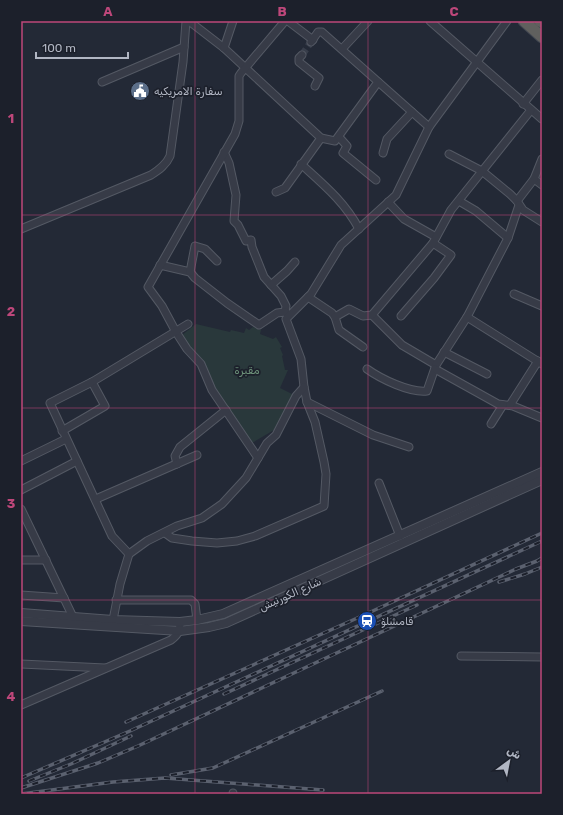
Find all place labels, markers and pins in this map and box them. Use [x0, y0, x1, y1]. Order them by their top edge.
public building icon: سفارة الامريكيه [129, 80, 151, 102]
place label: سفارة الامريكيه [154, 85, 223, 98]
station icon: قامشلۆ [356, 610, 378, 632]
place label: قامشلۆ [381, 615, 413, 628]

